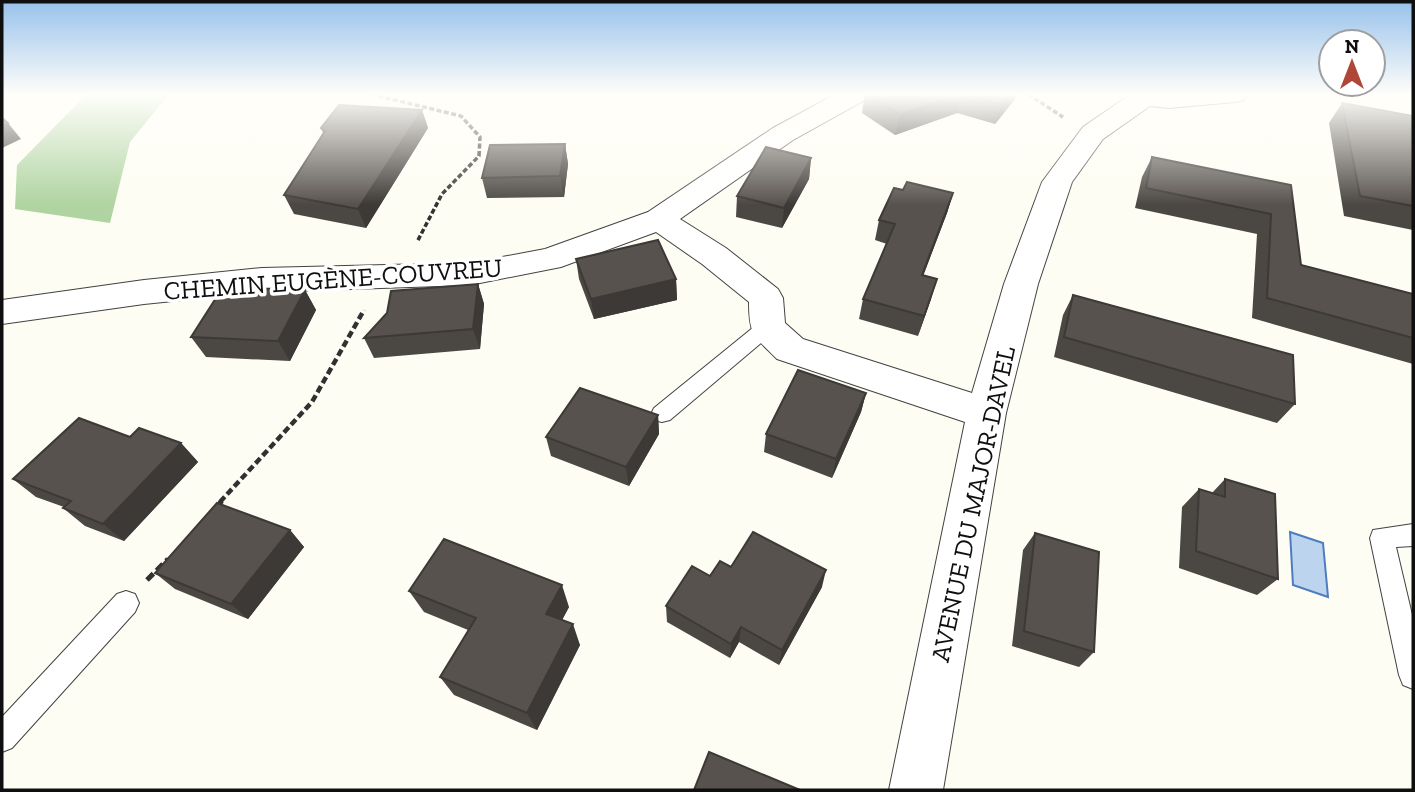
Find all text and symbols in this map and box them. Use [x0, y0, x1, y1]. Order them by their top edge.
north arrow [1317, 28, 1387, 98]
text: N [1345, 35, 1359, 58]
street label: CHEMIN EUGÈNE-COUVREU [163, 251, 503, 307]
street label: AVENUE DU MAJOR-DAVEL [924, 343, 1022, 665]

